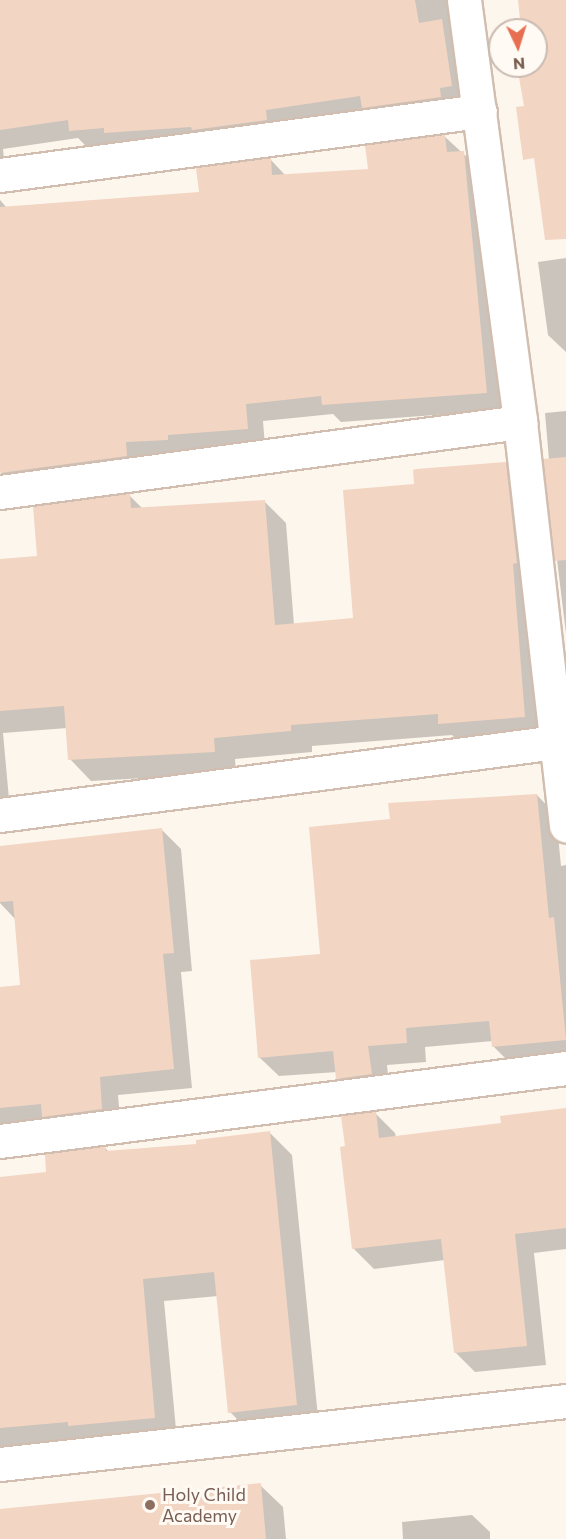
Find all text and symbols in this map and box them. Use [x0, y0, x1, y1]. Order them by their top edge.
north arrow [488, 18, 548, 78]
text: N [513, 55, 526, 74]
place label: Holy Child Academy [162, 1484, 246, 1526]
marker: Holy Child Academy [143, 1498, 157, 1512]

